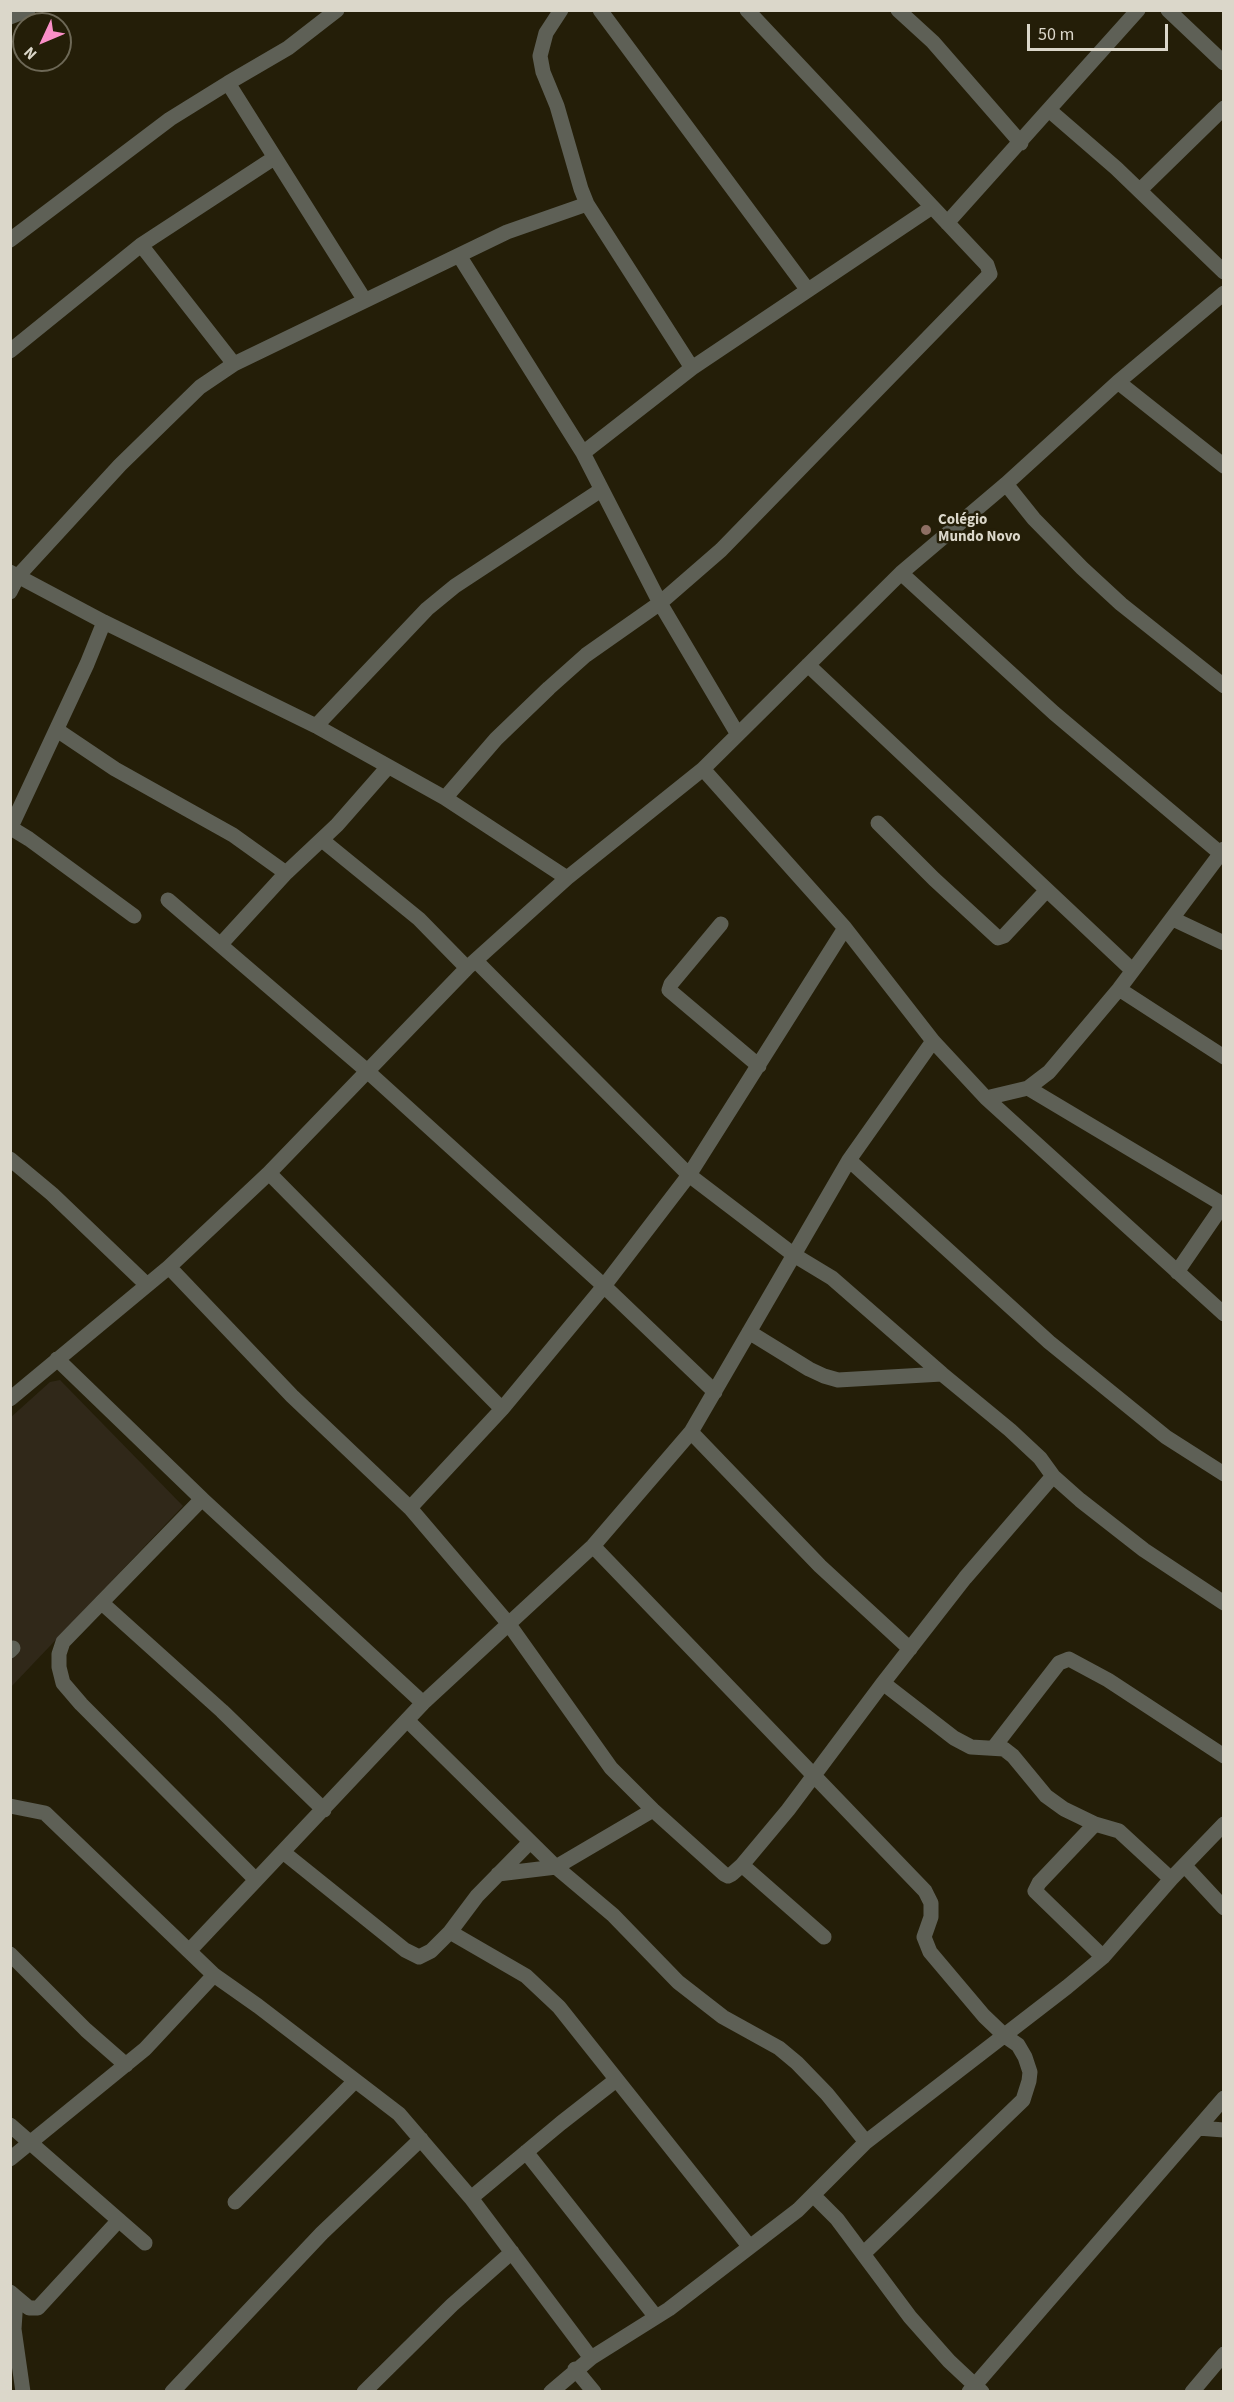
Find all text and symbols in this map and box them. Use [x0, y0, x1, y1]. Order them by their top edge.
north arrow [12, 12, 72, 72]
scale bar [1030, 12, 1171, 50]
text: 50 m [1038, 22, 1074, 47]
text: N [19, 42, 42, 65]
place label: Colégio Mundo Novo [938, 512, 1021, 547]
marker: Colégio Mundo Novo [919, 523, 933, 537]

